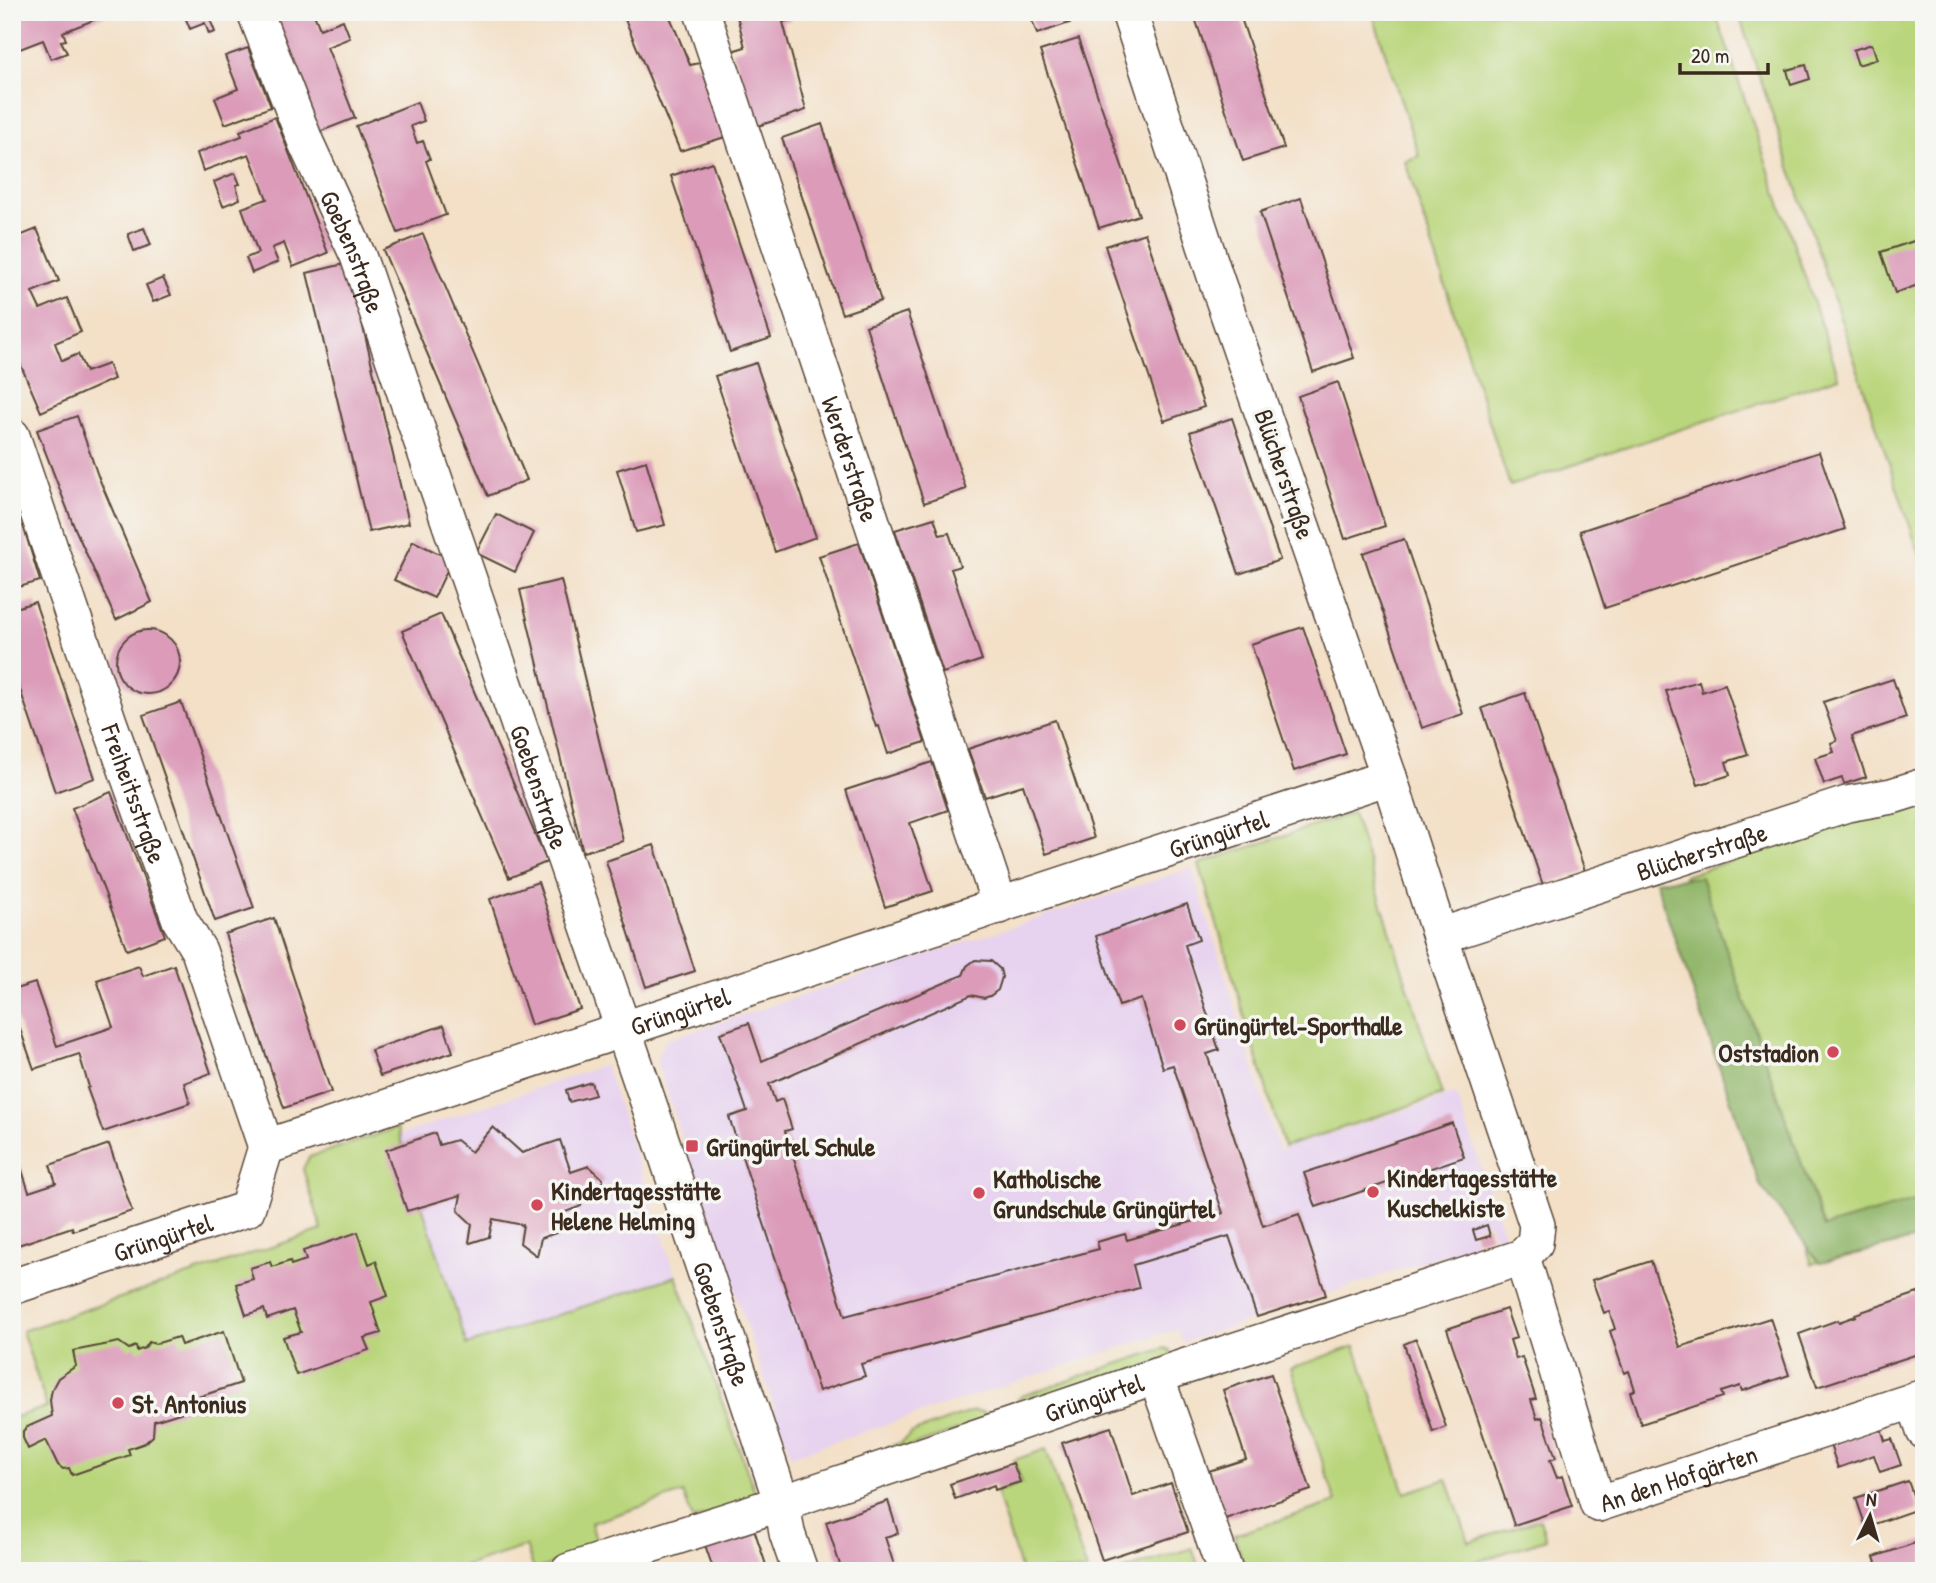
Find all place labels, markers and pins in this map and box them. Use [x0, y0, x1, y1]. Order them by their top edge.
place label: Grüngürtel-Sporthalle [1194, 1008, 1403, 1044]
marker: Grüngürtel-Sporthalle [1172, 1017, 1188, 1033]
place label: Oststadion [1718, 1035, 1819, 1070]
marker: Oststadion [1825, 1044, 1841, 1060]
place label: Grüngürtel Schule [706, 1129, 876, 1165]
marker: Grüngürtel Schule [684, 1138, 700, 1154]
place label: Kindertagesstätte Kuschelkiste [1387, 1160, 1558, 1225]
place label: Katholische Grundschule Grüngürtel [993, 1161, 1216, 1227]
place label: Kindertagesstätte Helene Helming [551, 1173, 722, 1239]
marker: Kindertagesstätte Kuschelkiste [1365, 1184, 1381, 1200]
marker: Katholische Grundschule Grüngürtel [971, 1185, 987, 1201]
marker: Kindertagesstätte Helene Helming [529, 1197, 545, 1213]
place label: St. Antonius [132, 1386, 246, 1421]
marker: St. Antonius [110, 1395, 126, 1411]

